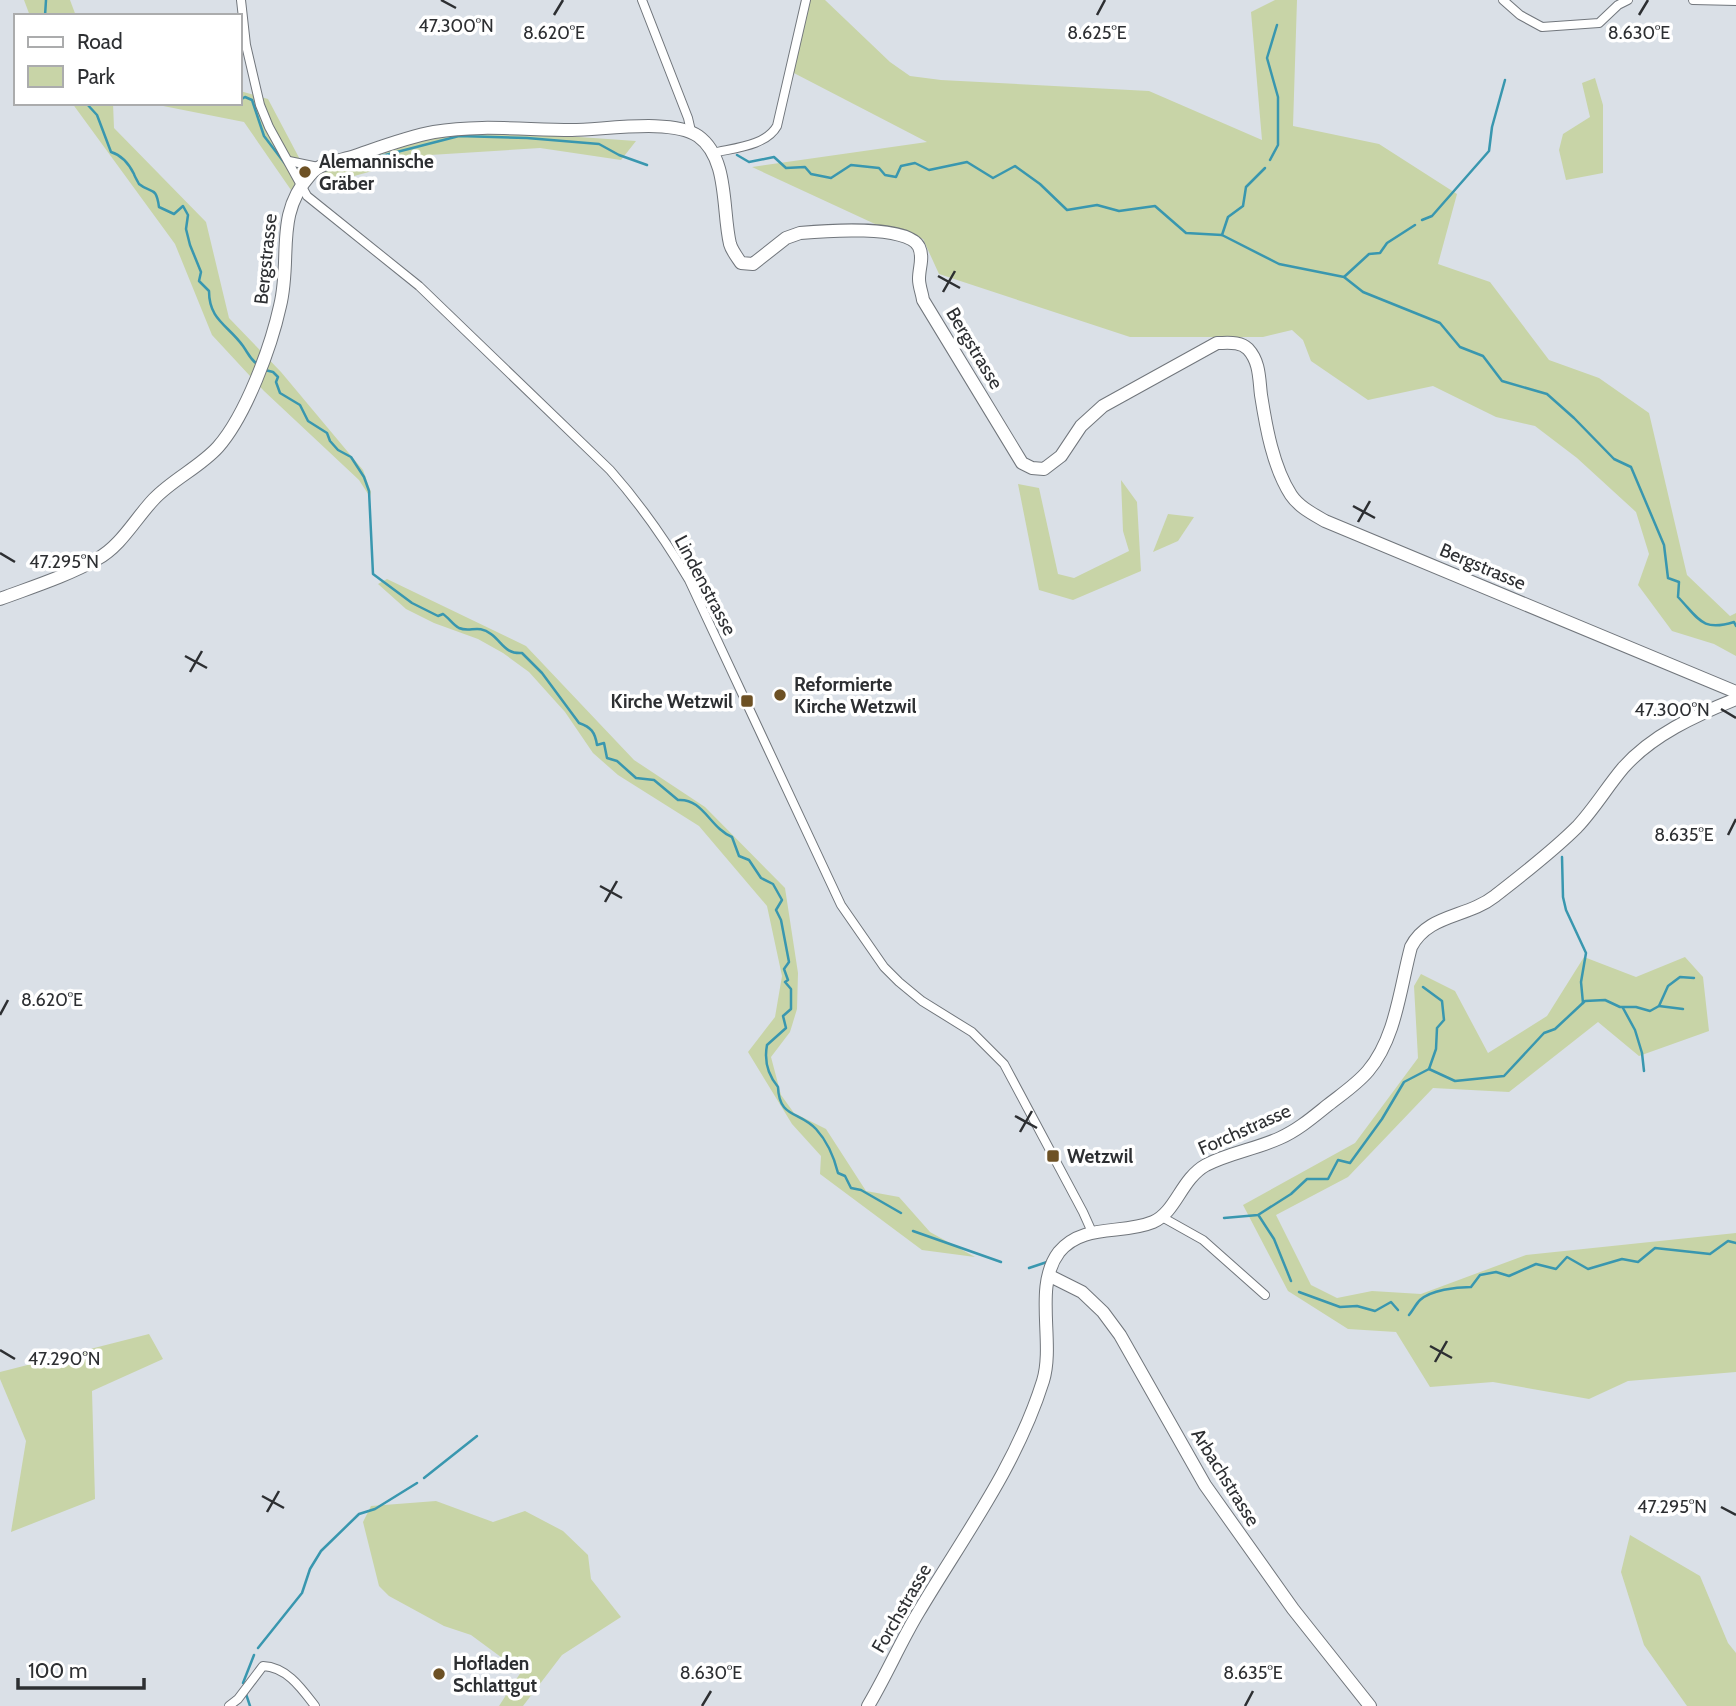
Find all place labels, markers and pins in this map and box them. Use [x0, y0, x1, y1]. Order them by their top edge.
place label: Alemannische Gräber [319, 150, 434, 195]
marker: Alemannische Gräber [297, 164, 313, 180]
place label: Reformierte Kirche Wetzwil [794, 673, 916, 718]
marker: Reformierte Kirche Wetzwil [772, 687, 788, 703]
place label: Kirche Wetzwil [611, 690, 733, 713]
marker: Kirche Wetzwil [739, 693, 755, 709]
place label: Wetzwil [1067, 1145, 1133, 1168]
marker: Wetzwil [1045, 1148, 1061, 1164]
place label: Hofladen Schlattgut [453, 1652, 538, 1697]
marker: Hofladen Schlattgut [431, 1666, 447, 1682]

